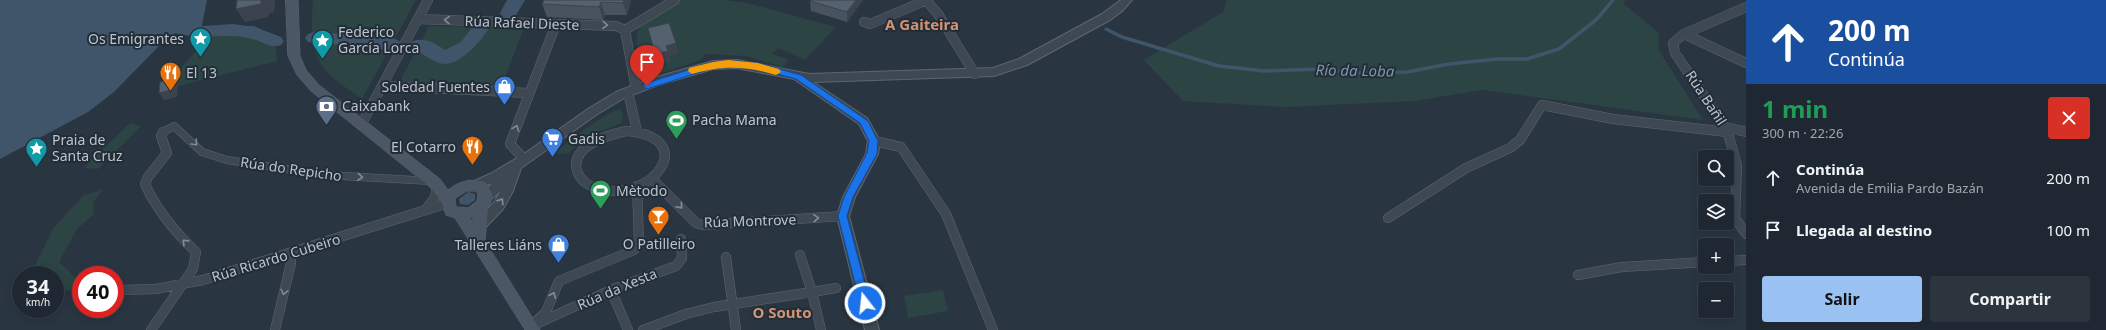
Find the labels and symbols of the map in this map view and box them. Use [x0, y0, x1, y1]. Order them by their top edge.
street label: Rúa Rafael Dieste [464, 11, 580, 34]
district label: A Gaiteira [885, 14, 959, 34]
one-way arrow [444, 16, 450, 24]
one-way arrow [602, 21, 608, 30]
place label: Federico García Lorca [338, 22, 419, 57]
place icon: Os Emigrantes [187, 26, 213, 59]
place icon: Federico García Lorca [309, 27, 335, 60]
place label: Os Emigrantes [88, 29, 184, 48]
pin [630, 45, 664, 86]
water label: Río da Loba [1315, 59, 1395, 81]
restaurant icon: El 13 [158, 60, 184, 93]
place label: El 13 [186, 63, 217, 82]
street label: Rúa Bañil [1682, 67, 1731, 129]
shop icon: Soledad Fuentes [492, 74, 518, 107]
place label: Soledad Fuentes [382, 77, 490, 96]
bank icon: Caixabank [313, 93, 339, 126]
place label: Caixabank [342, 96, 411, 115]
sports icon: Pacha Mama [664, 107, 690, 140]
place label: Pacha Mama [692, 110, 777, 129]
one-way arrow [511, 125, 520, 132]
supermarket icon: Gadis [540, 126, 566, 159]
place label: Gadis [568, 129, 605, 148]
place label: Praia de Santa Cruz [52, 130, 123, 165]
restaurant icon: El Cotarro [459, 134, 485, 167]
place icon: Praia de Santa Cruz [23, 135, 49, 168]
place label: El Cotarro [391, 137, 456, 156]
one-way arrow [190, 138, 197, 146]
street label: Rúa do Repicho [239, 152, 343, 185]
one-way arrow [357, 173, 363, 182]
sports icon: Mètodo [587, 178, 613, 211]
place label: Mètodo [616, 181, 667, 200]
one-way arrow [496, 198, 504, 205]
one-way arrow [676, 201, 683, 209]
bar icon: O Patilleiro [646, 203, 672, 236]
street label: Rúa Montrove [703, 209, 797, 232]
one-way arrow [813, 214, 819, 223]
street label: Rúa Ricardo Cubeiro [209, 229, 342, 286]
shop icon: Talleres Liáns [545, 232, 571, 265]
place label: O Patilleiro [623, 234, 695, 253]
place label: Talleres Liáns [454, 235, 542, 254]
one-way arrow [182, 239, 190, 247]
street label: Rúa da Xesta [574, 263, 659, 314]
speed limit sign: 40 [72, 266, 124, 318]
position arrow [844, 282, 886, 324]
one-way arrow [280, 288, 289, 295]
one-way arrow [549, 292, 557, 299]
district label: O Souto [752, 302, 812, 322]

